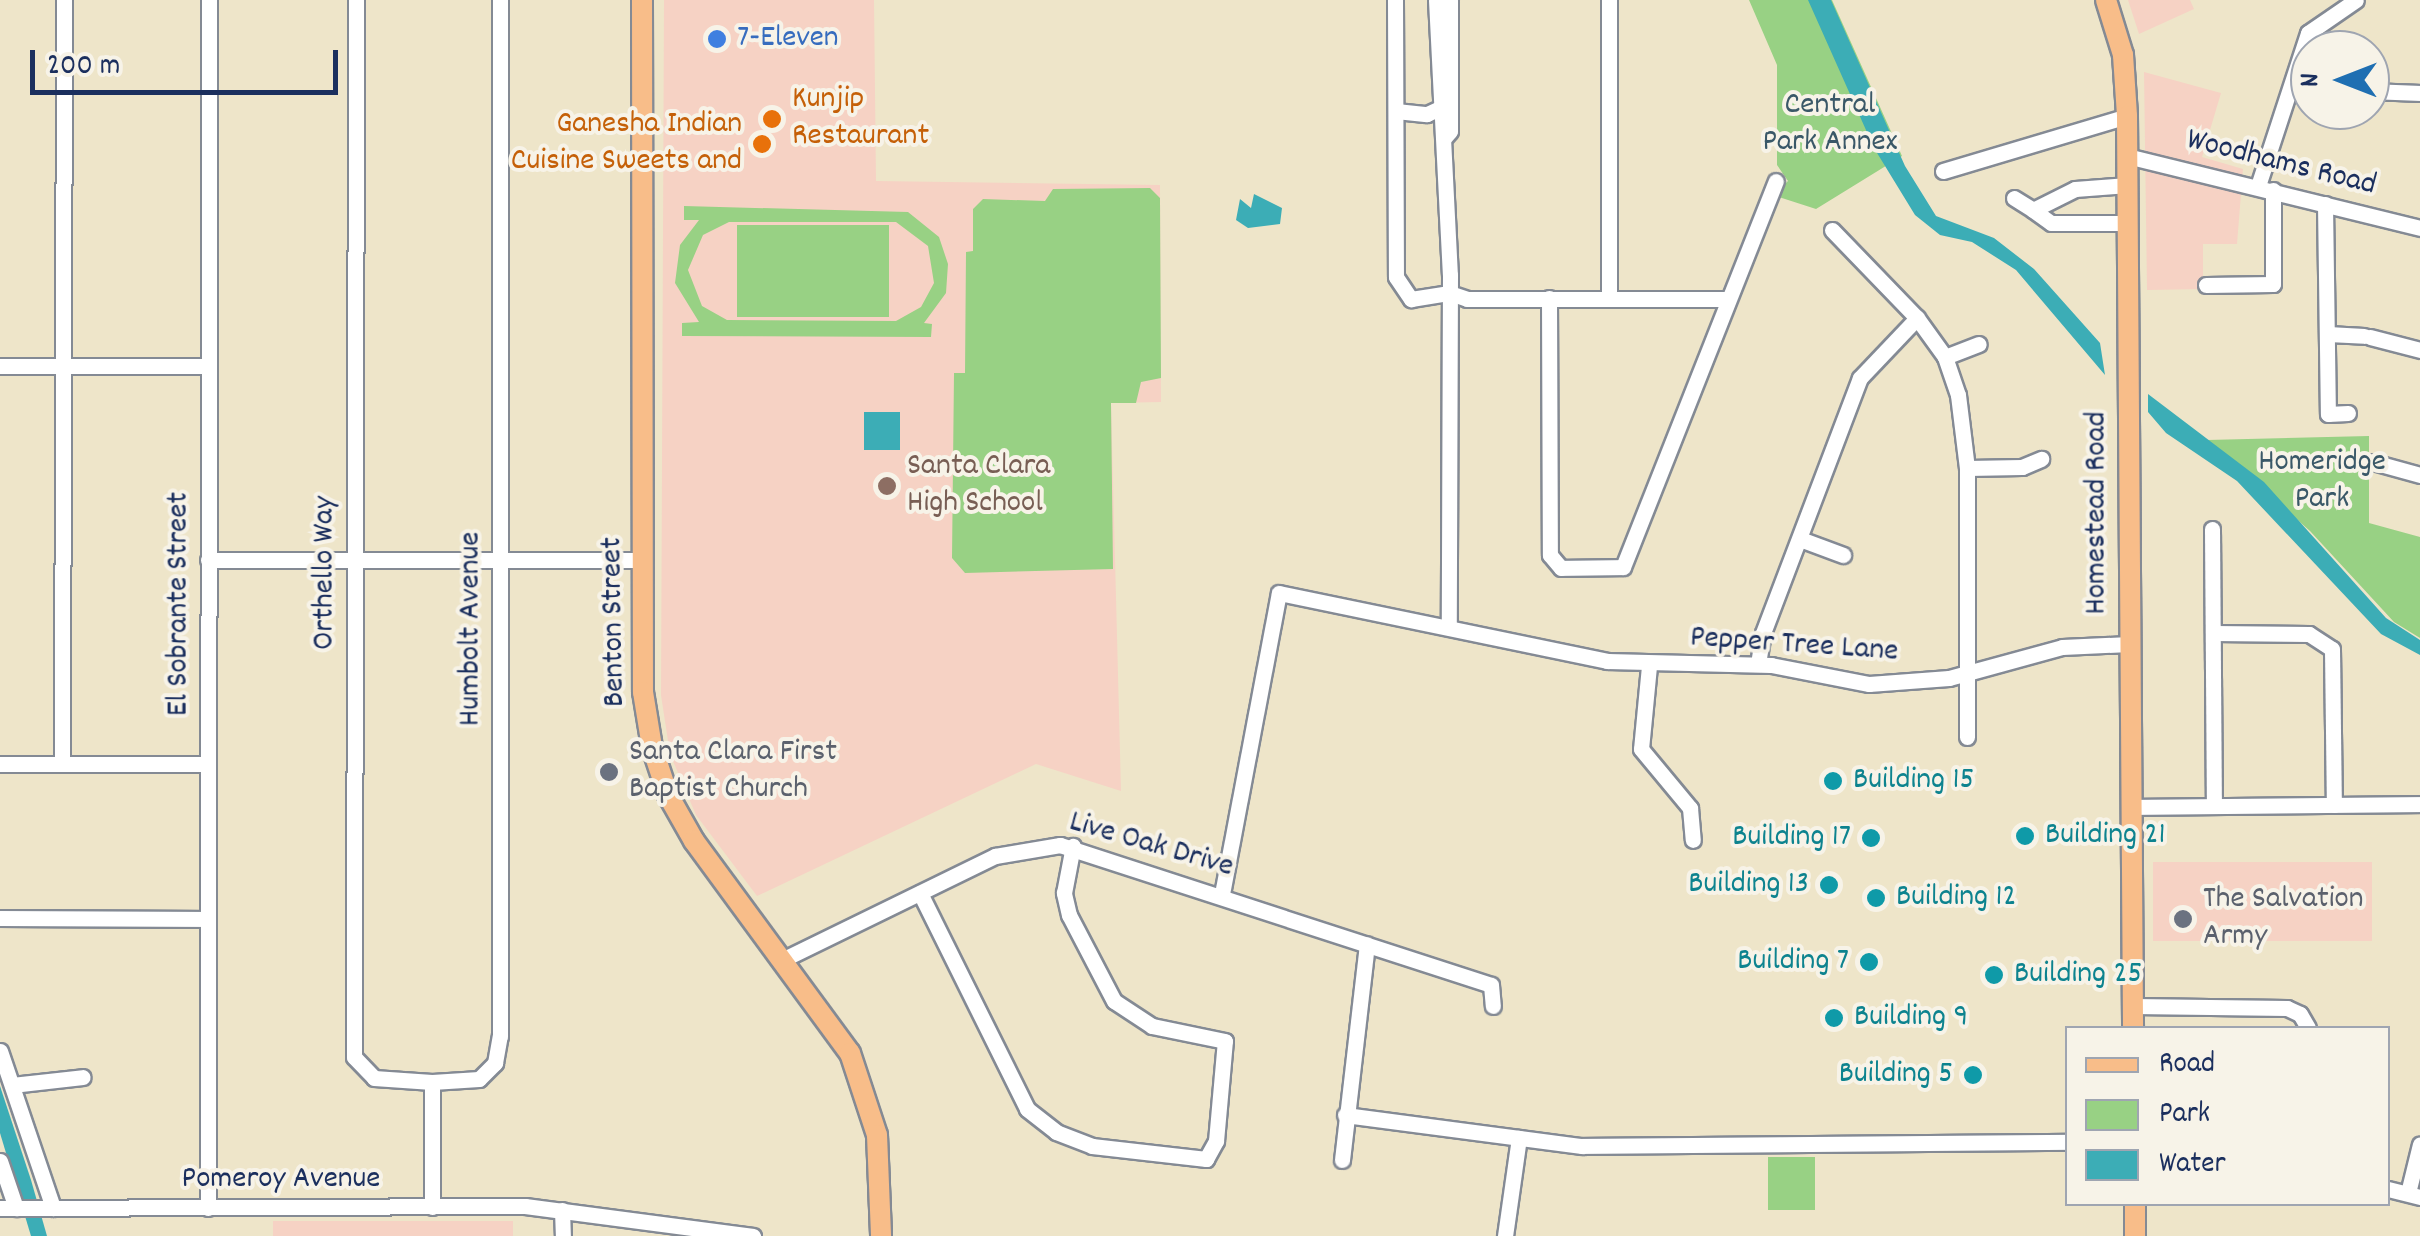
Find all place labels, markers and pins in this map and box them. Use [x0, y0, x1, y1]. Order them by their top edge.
place label: 7-Eleven [737, 20, 839, 58]
marker: 7-Eleven [706, 28, 728, 50]
place label: Kunjip Restaurant [792, 82, 929, 157]
place label: Ganesha Indian Cuisine Sweets and [511, 107, 742, 182]
marker: Kunjip Restaurant [761, 108, 783, 130]
marker: Ganesha Indian Cuisine Sweets and [751, 133, 773, 155]
place label: Santa Clara High School [907, 449, 1050, 524]
marker: Santa Clara High School [876, 475, 898, 497]
place label: Santa Clara First Baptist Church [629, 735, 837, 810]
marker: Santa Clara First Baptist Church [598, 761, 620, 783]
place label: Building 15 [1853, 762, 1974, 800]
marker: Building 15 [1822, 770, 1844, 792]
place label: Building 21 [2045, 817, 2165, 855]
place label: Building 17 [1732, 819, 1851, 857]
marker: Building 21 [2014, 825, 2036, 847]
marker: Building 17 [1860, 827, 1882, 849]
place label: Building 13 [1688, 866, 1809, 904]
marker: Building 13 [1818, 874, 1840, 896]
place label: Building 12 [1896, 879, 2016, 917]
place label: The Salvation Army [2203, 882, 2364, 957]
marker: Building 12 [1865, 887, 1887, 909]
marker: The Salvation Army [2172, 908, 2194, 930]
place label: Building 7 [1737, 943, 1849, 981]
marker: Building 7 [1858, 951, 1880, 973]
place label: Building 25 [2014, 956, 2142, 994]
marker: Building 25 [1983, 964, 2005, 986]
place label: Building 9 [1854, 999, 1968, 1037]
marker: Building 9 [1823, 1007, 1845, 1029]
place label: Building 5 [1839, 1056, 1953, 1094]
marker: Building 5 [1962, 1064, 1984, 1086]

